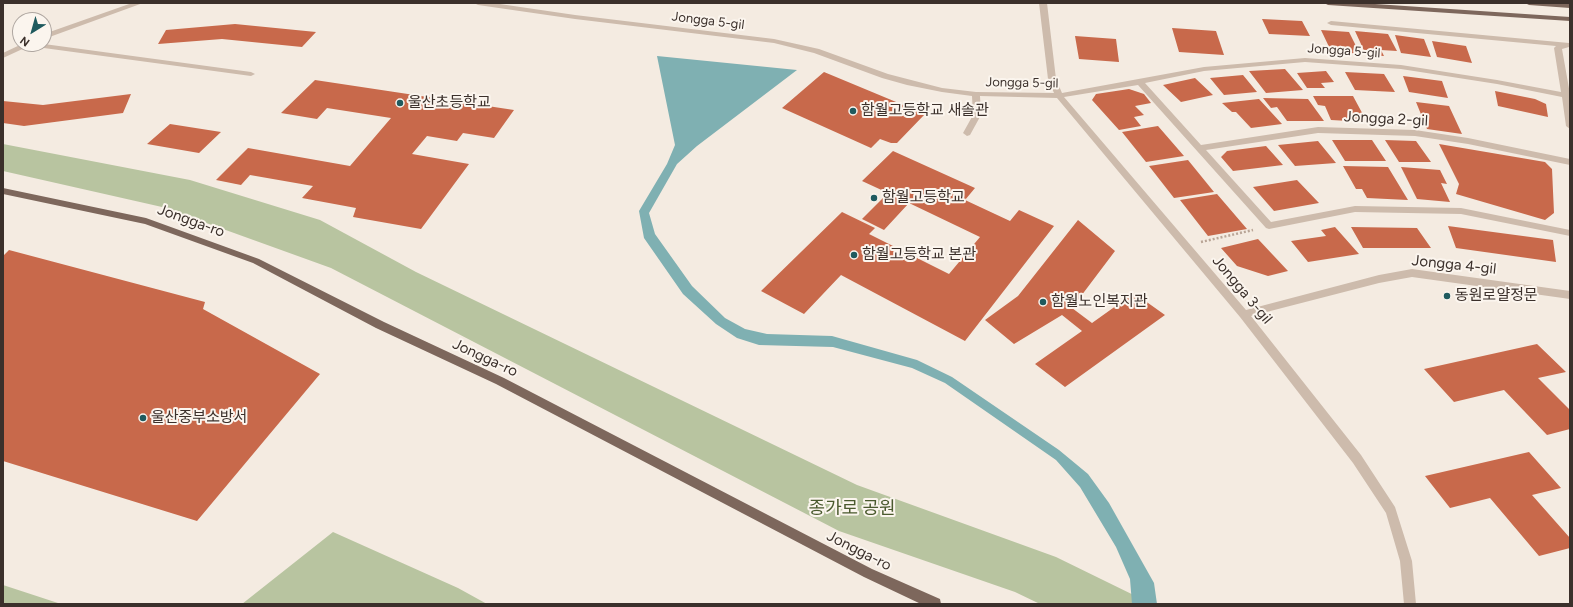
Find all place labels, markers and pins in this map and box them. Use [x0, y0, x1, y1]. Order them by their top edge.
place label: 울산초등학교 [408, 94, 491, 112]
marker: 울산초등학교 [395, 98, 405, 108]
place label: 함월고등학교 새솔관 [861, 102, 989, 120]
marker: 함월고등학교 새솔관 [848, 106, 858, 116]
place label: 함월고등학교 [882, 189, 965, 207]
marker: 함월고등학교 [869, 193, 879, 203]
place label: 함월고등학교 본관 [862, 246, 976, 264]
marker: 함월고등학교 본관 [849, 250, 859, 260]
place label: 동원로얄정문 [1455, 287, 1538, 305]
marker: 동원로얄정문 [1442, 291, 1452, 301]
place label: 함월노인복지관 [1051, 293, 1148, 311]
marker: 함월노인복지관 [1038, 297, 1048, 307]
place label: 울산중부소방서 [151, 409, 248, 427]
marker: 울산중부소방서 [138, 413, 148, 423]

